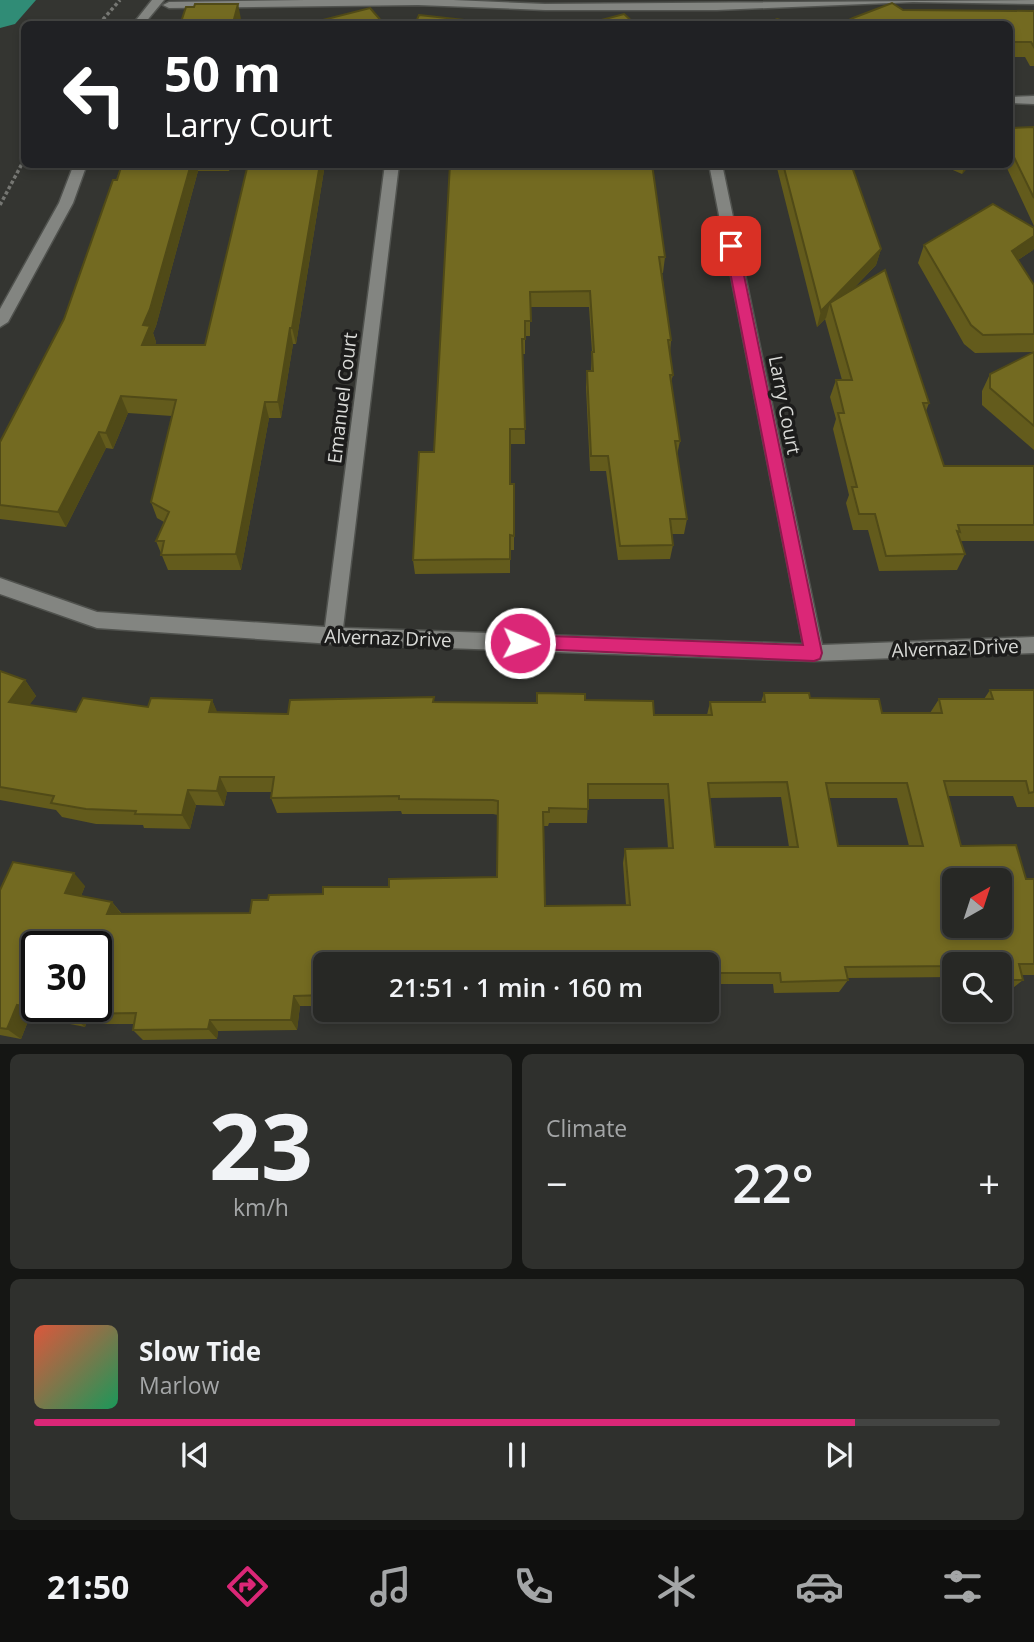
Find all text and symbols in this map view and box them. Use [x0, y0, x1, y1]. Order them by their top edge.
text: 50 m [164, 40, 281, 106]
icon: left [49, 49, 140, 140]
text: Larry Court [164, 103, 333, 146]
pin [701, 216, 761, 276]
icon: arrive [712, 227, 750, 265]
street label: Emanuel Court [321, 331, 363, 465]
street label: Larry Court [763, 353, 807, 457]
position arrow [483, 606, 557, 680]
street label: Alvernaz Drive [324, 623, 452, 653]
street label: Alvernaz Drive [891, 633, 1019, 663]
north arrow [942, 868, 1012, 938]
map controls [942, 868, 1012, 1022]
speed limit sign: 30 [21, 931, 112, 1022]
button: search [942, 952, 1012, 1022]
text: 21:51 · 1 min · 160 m [389, 969, 643, 1005]
text: 23 [209, 1083, 313, 1207]
text: Climate [546, 1112, 627, 1144]
text: 22° [732, 1147, 814, 1218]
text: − [546, 1157, 568, 1209]
text: + [978, 1157, 1000, 1209]
text: km/h [233, 1191, 289, 1223]
text: Slow Tide [139, 1333, 261, 1369]
text: Marlow [139, 1369, 219, 1401]
icon: previous [176, 1436, 214, 1474]
icon: pause [498, 1436, 536, 1474]
icon: next [820, 1436, 858, 1474]
icon: directions [223, 1562, 272, 1611]
icon: music [366, 1562, 415, 1611]
icon: phone [509, 1562, 558, 1611]
icon: climate [652, 1562, 701, 1611]
icon: car [795, 1562, 844, 1611]
icon: filters [938, 1562, 987, 1611]
text: 21:50 [47, 1565, 129, 1608]

